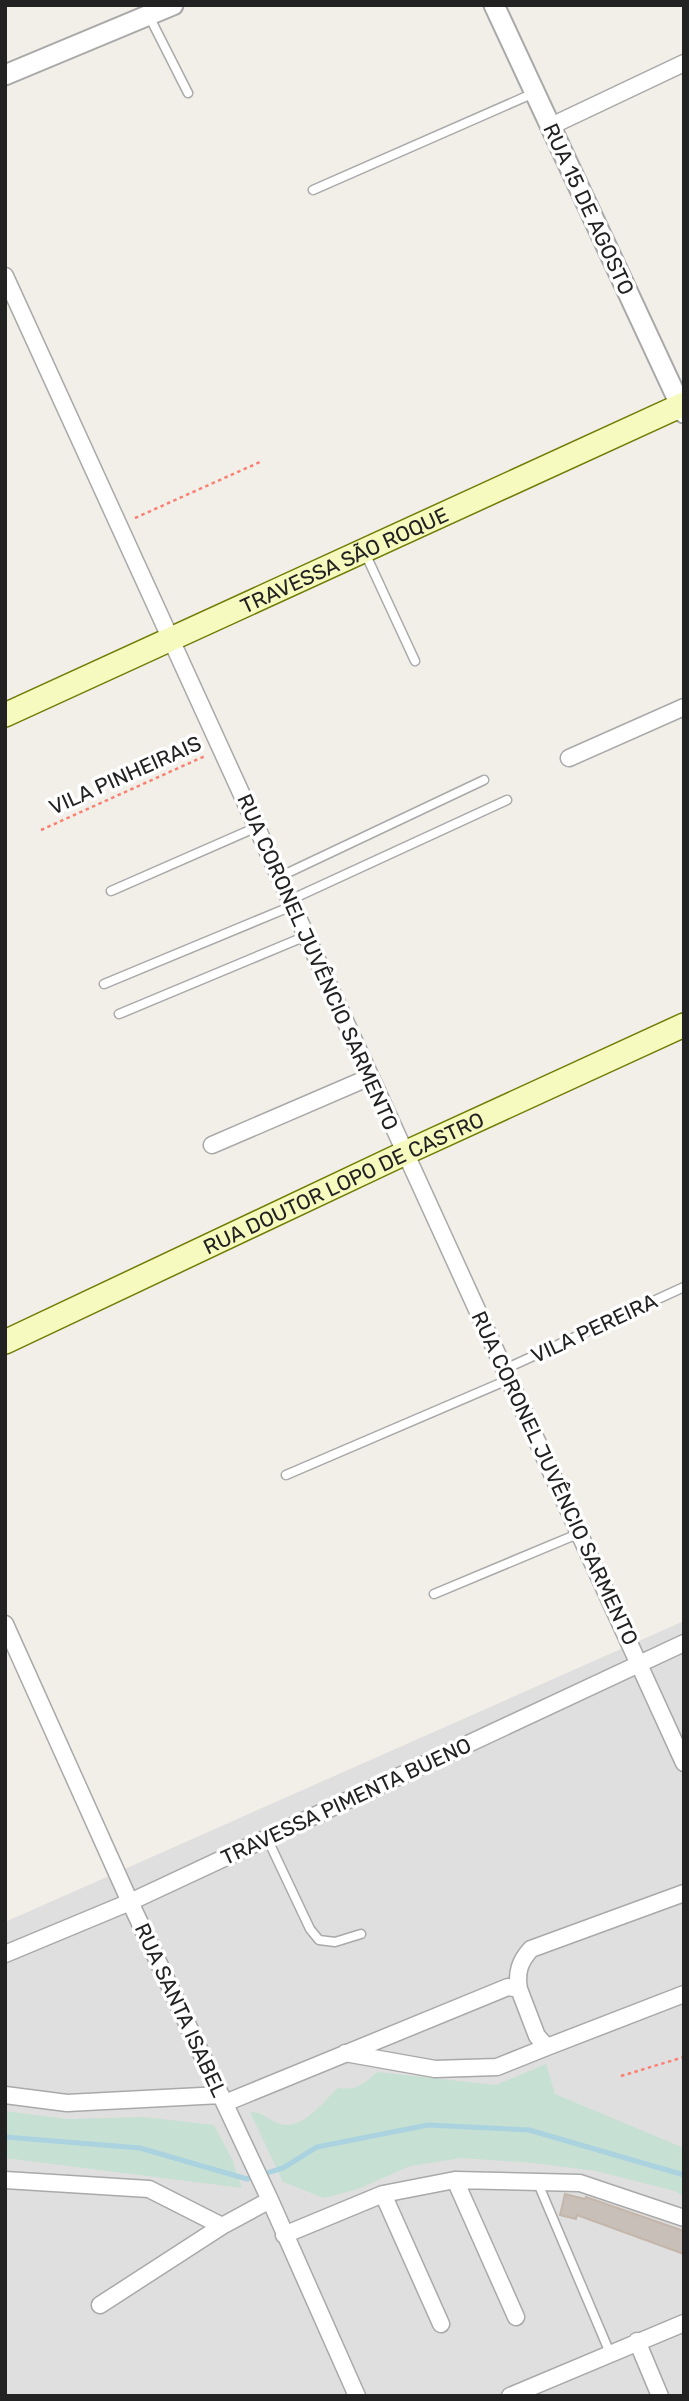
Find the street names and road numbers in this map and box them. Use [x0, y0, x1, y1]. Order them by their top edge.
street label: RUA 15 DE AGOSTO [538, 119, 640, 299]
street label: TRAVESSA SÃO ROQUE [236, 501, 452, 618]
street label: VILA PINHEIRAIS [45, 730, 205, 820]
street label: RUA CORONEL JUVÊNCIO SARMENTO [232, 790, 404, 1134]
street label: RUA DOUTOR LOPO DE CASTRO [199, 1106, 488, 1259]
street label: VILA PEREIRA [527, 1288, 661, 1368]
street label: RUA CORONEL JUVÊNCIO SARMENTO [466, 1307, 644, 1649]
street label: TRAVESSA PIMENTA BUENO [217, 1732, 475, 1870]
street label: RUA SANTA ISABEL [130, 1919, 232, 2101]

